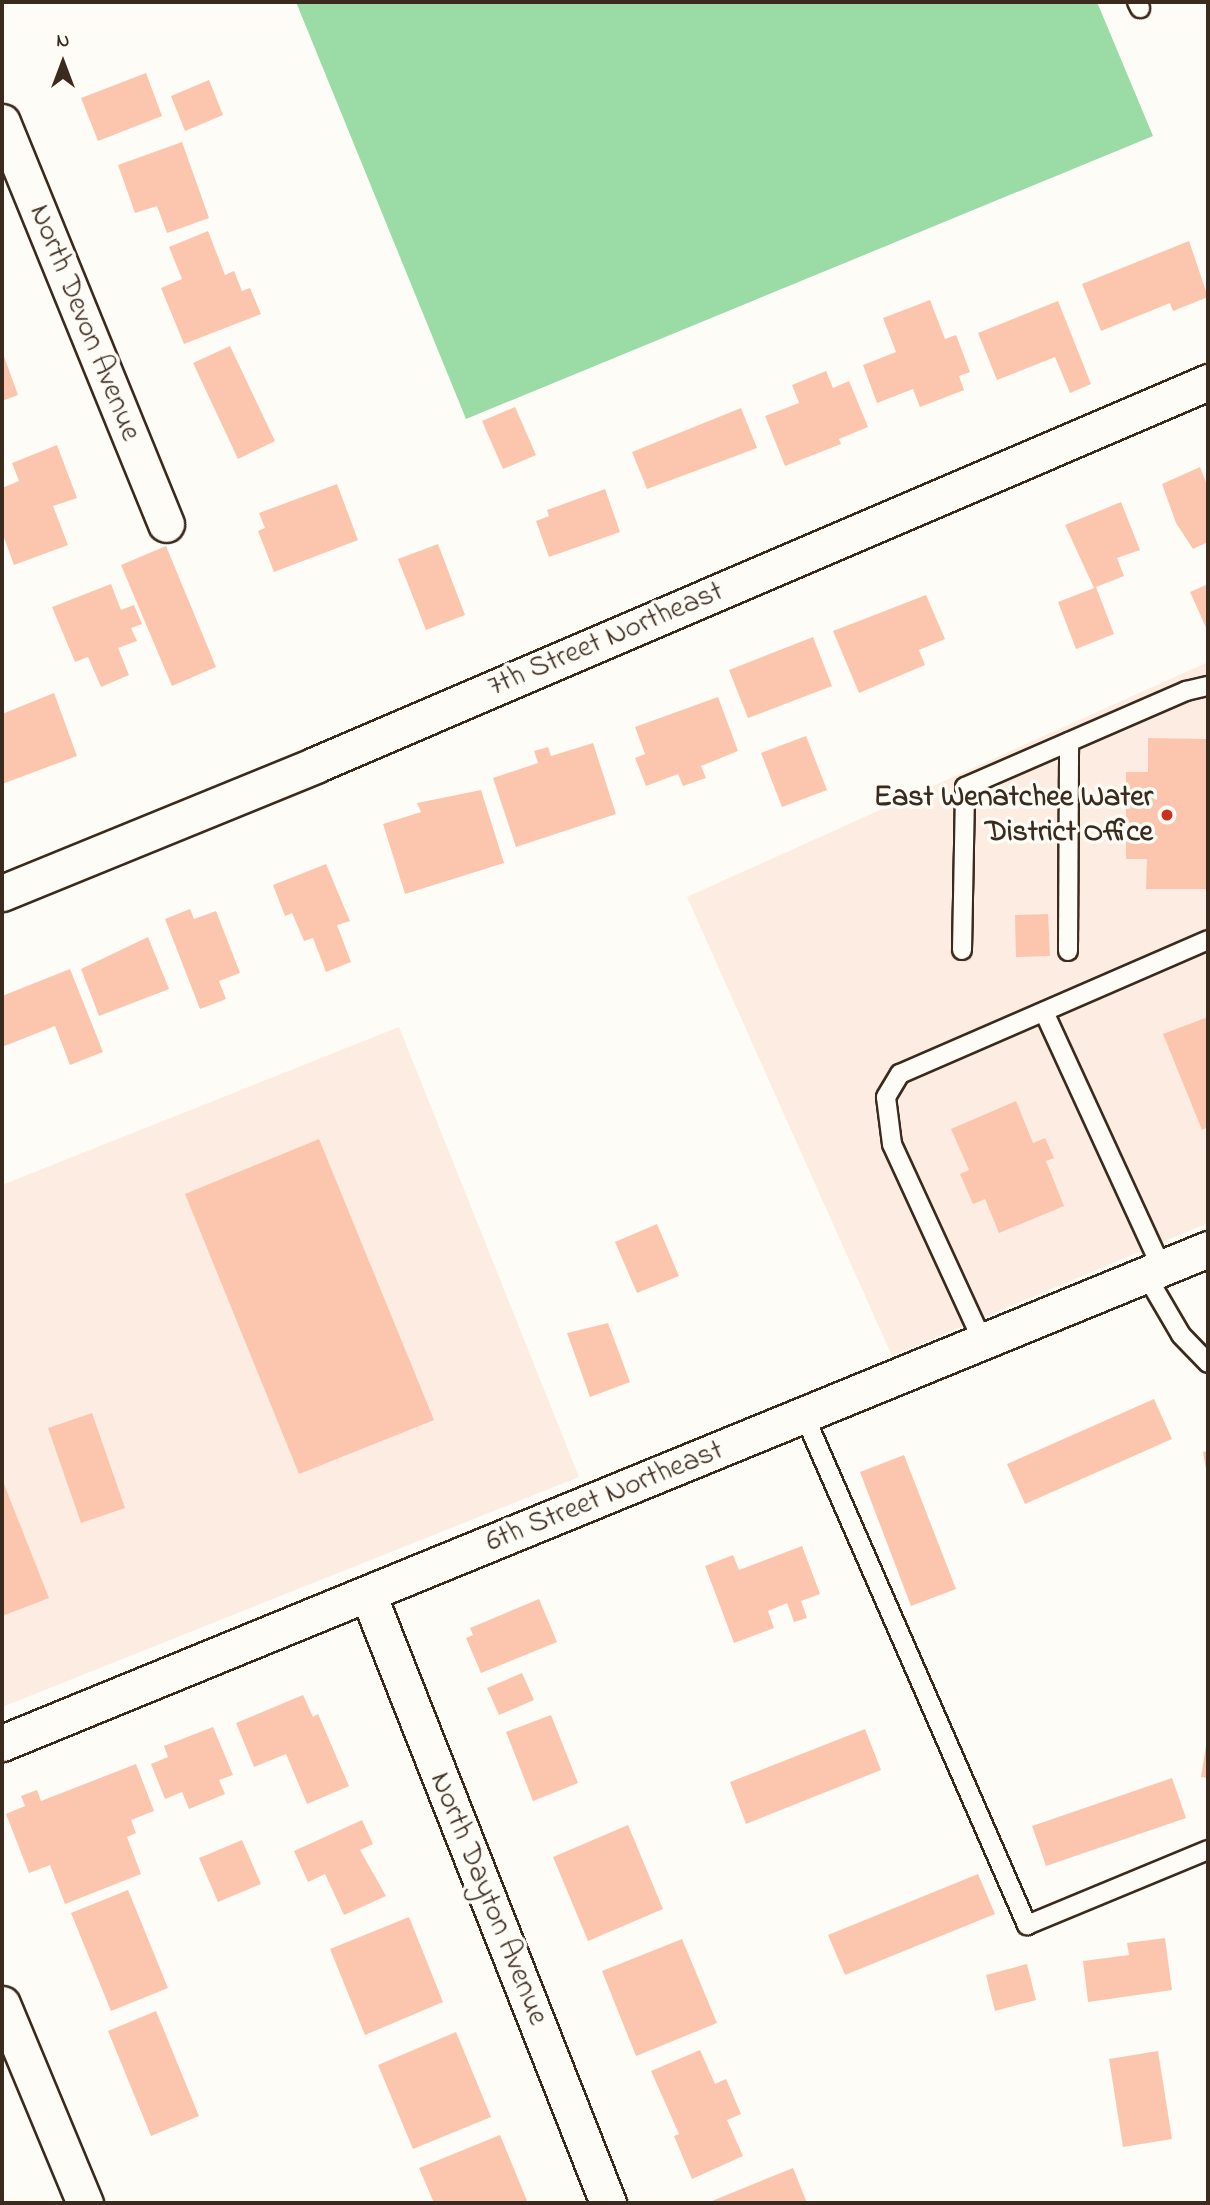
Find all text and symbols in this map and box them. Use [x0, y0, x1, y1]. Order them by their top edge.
north arrow [28, 28, 98, 98]
text: N [57, 28, 69, 55]
street label: North Devon Avenue [20, 200, 148, 446]
street label: 7th Street Northeast [483, 574, 729, 706]
place label: East Wenatchee Water District Office [874, 780, 1153, 850]
marker: East Wenatchee Water District Office [1159, 807, 1175, 823]
street label: 6th Street Northeast [481, 1433, 729, 1561]
street label: North Dayton Avenue [421, 1767, 555, 2031]

